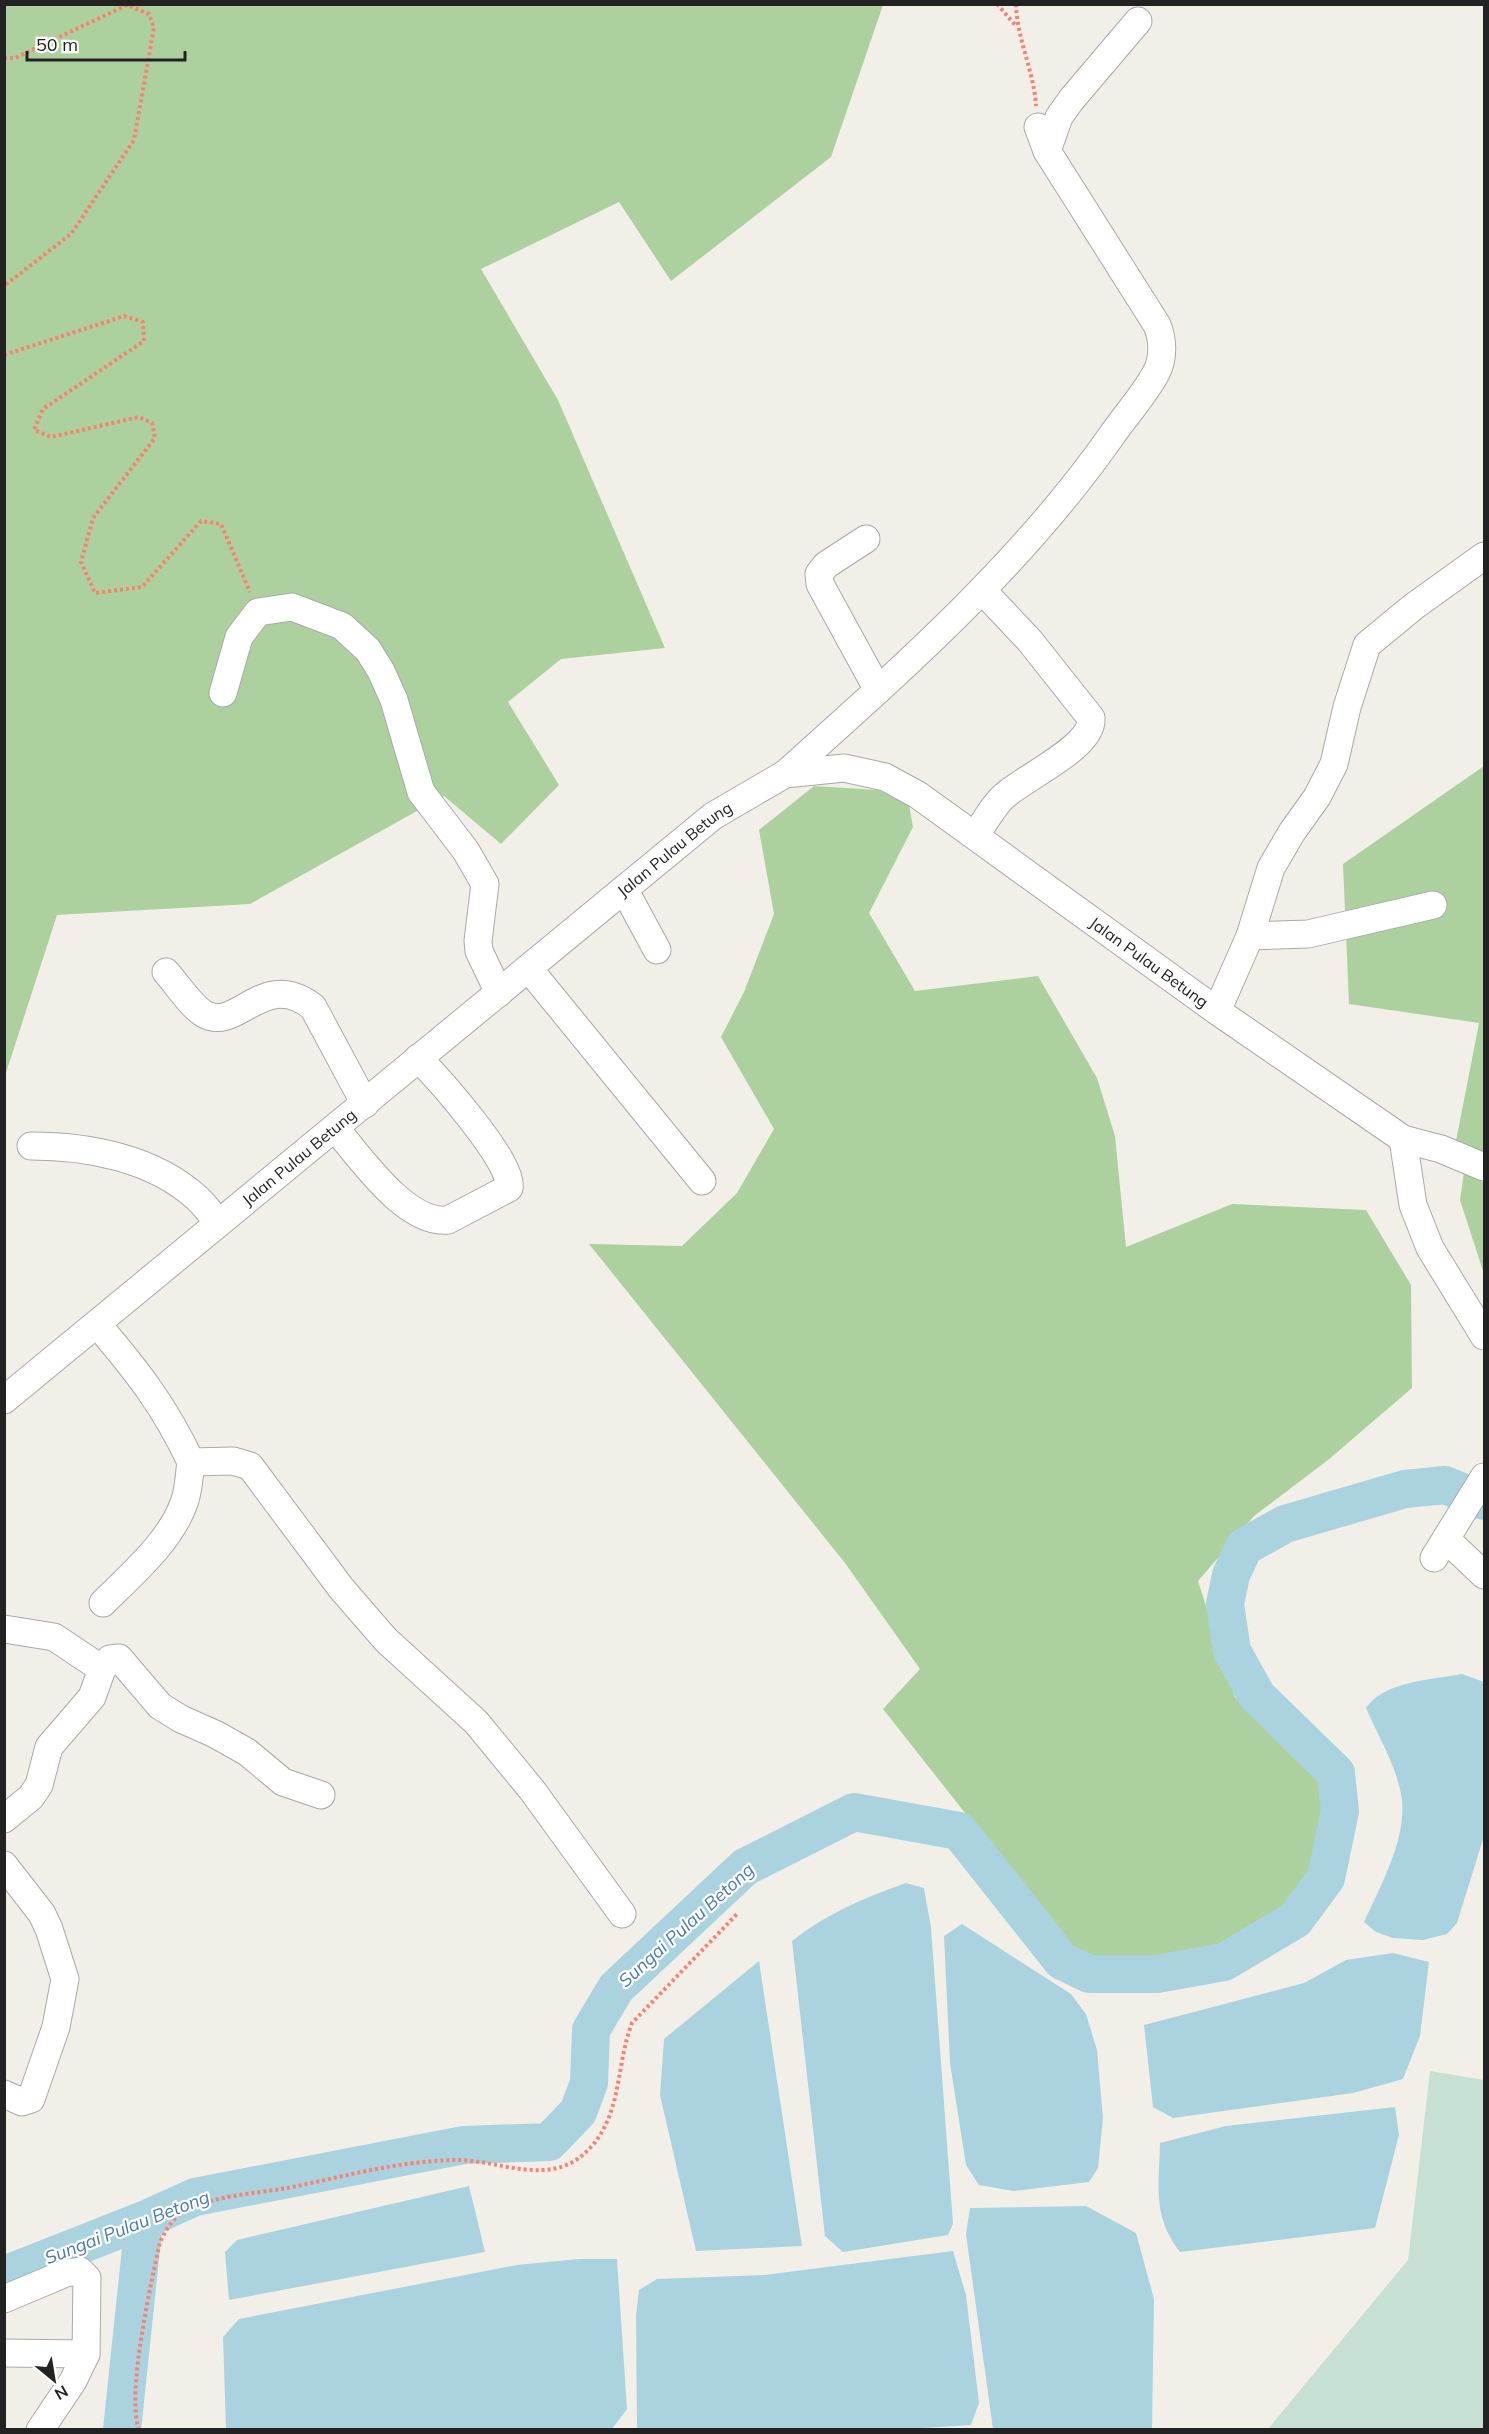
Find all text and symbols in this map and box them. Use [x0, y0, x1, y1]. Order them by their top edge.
scale bar [27, 24, 184, 62]
text: 50 m [36, 33, 78, 56]
street label: Jalan Pulau Betung [613, 797, 736, 901]
street label: Jalan Pulau Betung [1086, 912, 1213, 1012]
street label: Jalan Pulau Betung [238, 1104, 360, 1210]
water label: Sungai Pulau Betong [613, 1858, 759, 1992]
water label: Sungai Pulau Betong [41, 2185, 213, 2269]
north arrow [24, 2350, 84, 2410]
text: N [51, 2381, 72, 2405]

